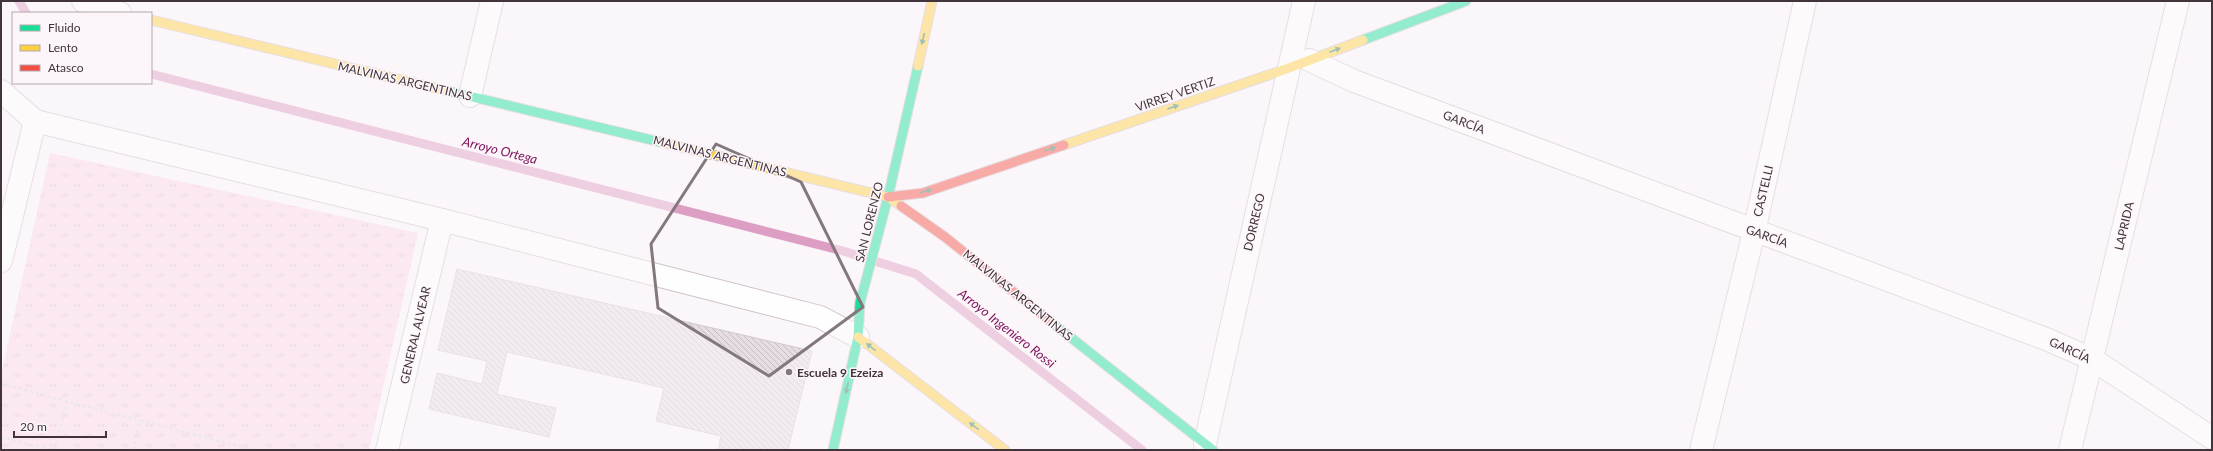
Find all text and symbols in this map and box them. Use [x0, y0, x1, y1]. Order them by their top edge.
legend [12, 12, 152, 84]
text: Fluido [48, 20, 81, 35]
one-way arrow [920, 33, 926, 45]
text: Lento [48, 40, 78, 55]
one-way arrow [1329, 47, 1341, 53]
street label: MALVINAS ARGENTINAS [337, 58, 473, 104]
text: Atasco [48, 60, 84, 75]
street label: VIRREY VERTIZ [1133, 73, 1217, 115]
one-way arrow [1167, 104, 1179, 110]
street label: GARCÍA [1441, 107, 1488, 137]
street label: MALVINAS ARGENTINAS [652, 132, 788, 180]
water label: Arroyo Ortega [460, 133, 539, 167]
one-way arrow [1044, 146, 1056, 152]
street label: CASTELLI [1750, 164, 1776, 218]
street label: SAN LORENZO [852, 180, 886, 264]
one-way arrow [921, 188, 933, 194]
street label: DORREGO [1240, 191, 1268, 252]
street label: LAPRIDA [2111, 199, 2137, 252]
street label: GARCÍA [1744, 221, 1791, 251]
street label: MALVINAS ARGENTINAS [960, 246, 1076, 344]
street label: GENERAL ALVEAR [396, 284, 434, 385]
water label: Arroyo Ingeniero Rossi [954, 284, 1059, 371]
street label: GARCÍA [2047, 334, 2094, 366]
one-way arrow [865, 342, 876, 351]
place label: Escuela 9 Ezeiza [797, 365, 883, 380]
marker: Escuela 9 Ezeiza [784, 367, 794, 377]
one-way arrow [843, 382, 849, 394]
scale bar [14, 413, 106, 439]
text: 20 m [20, 419, 47, 434]
one-way arrow [968, 422, 979, 430]

